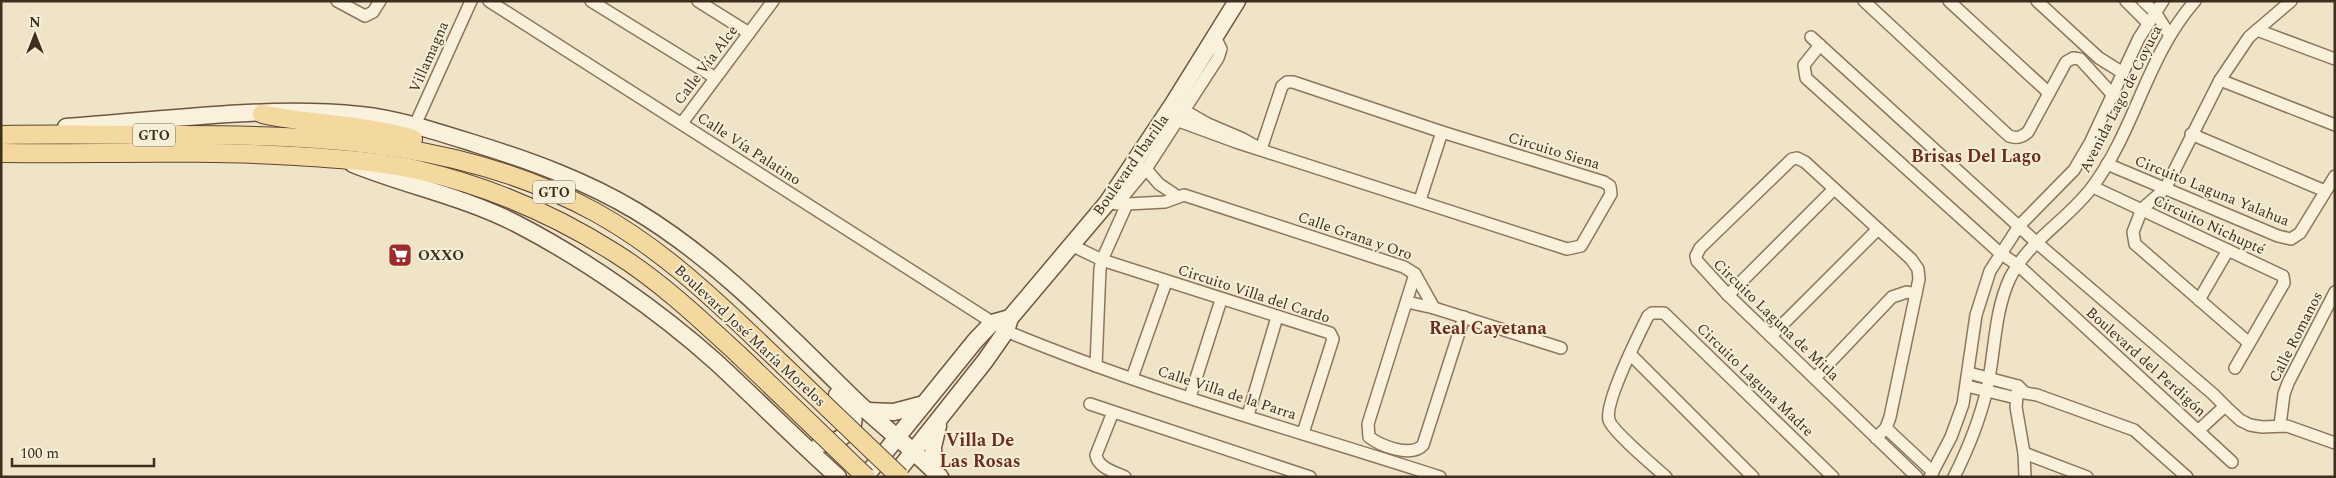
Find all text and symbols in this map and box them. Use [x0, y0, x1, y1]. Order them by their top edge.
north arrow [10, 10, 60, 60]
text: N [29, 12, 41, 33]
street label: Villamagna [403, 17, 455, 96]
street label: Calle Vía Alce [668, 20, 744, 110]
street label: Avenida Lago de Coyuca [2074, 21, 2169, 177]
street label: Calle Vía Palatino [692, 107, 806, 191]
street label: Boulevard Ibarilla [1087, 109, 1175, 220]
road number: GTO [133, 124, 175, 146]
street label: Circuito Siena [1505, 126, 1603, 176]
district label: Brisas Del Lago [1911, 143, 2041, 170]
street label: Circuito Laguna Yalahua [2131, 149, 2294, 233]
road number: GTO [533, 180, 575, 203]
street label: Circuito Nichupté [2149, 189, 2269, 261]
street label: Calle Grana y Oro [1295, 206, 1415, 266]
supermarket icon: OXXO [387, 242, 413, 268]
place label: OXXO [418, 244, 464, 267]
street label: Circuito Laguna de Mitla [1708, 254, 1845, 387]
street label: Circuito Villa del Cardo [1175, 258, 1333, 330]
street label: Boulevard José María Morelos [669, 259, 831, 413]
street label: Calle Romanos [2263, 287, 2329, 387]
street label: Boulevard del Perdigón [2081, 302, 2212, 423]
district label: Real Cayetana [1429, 315, 1548, 342]
street label: Circuito Laguna Madre [1691, 318, 1819, 442]
street label: Calle Villa de la Parra [1155, 360, 1300, 426]
district label: Villa De Las Rosas [939, 427, 1021, 475]
scale bar [12, 436, 155, 468]
text: 100 m [20, 442, 59, 465]

